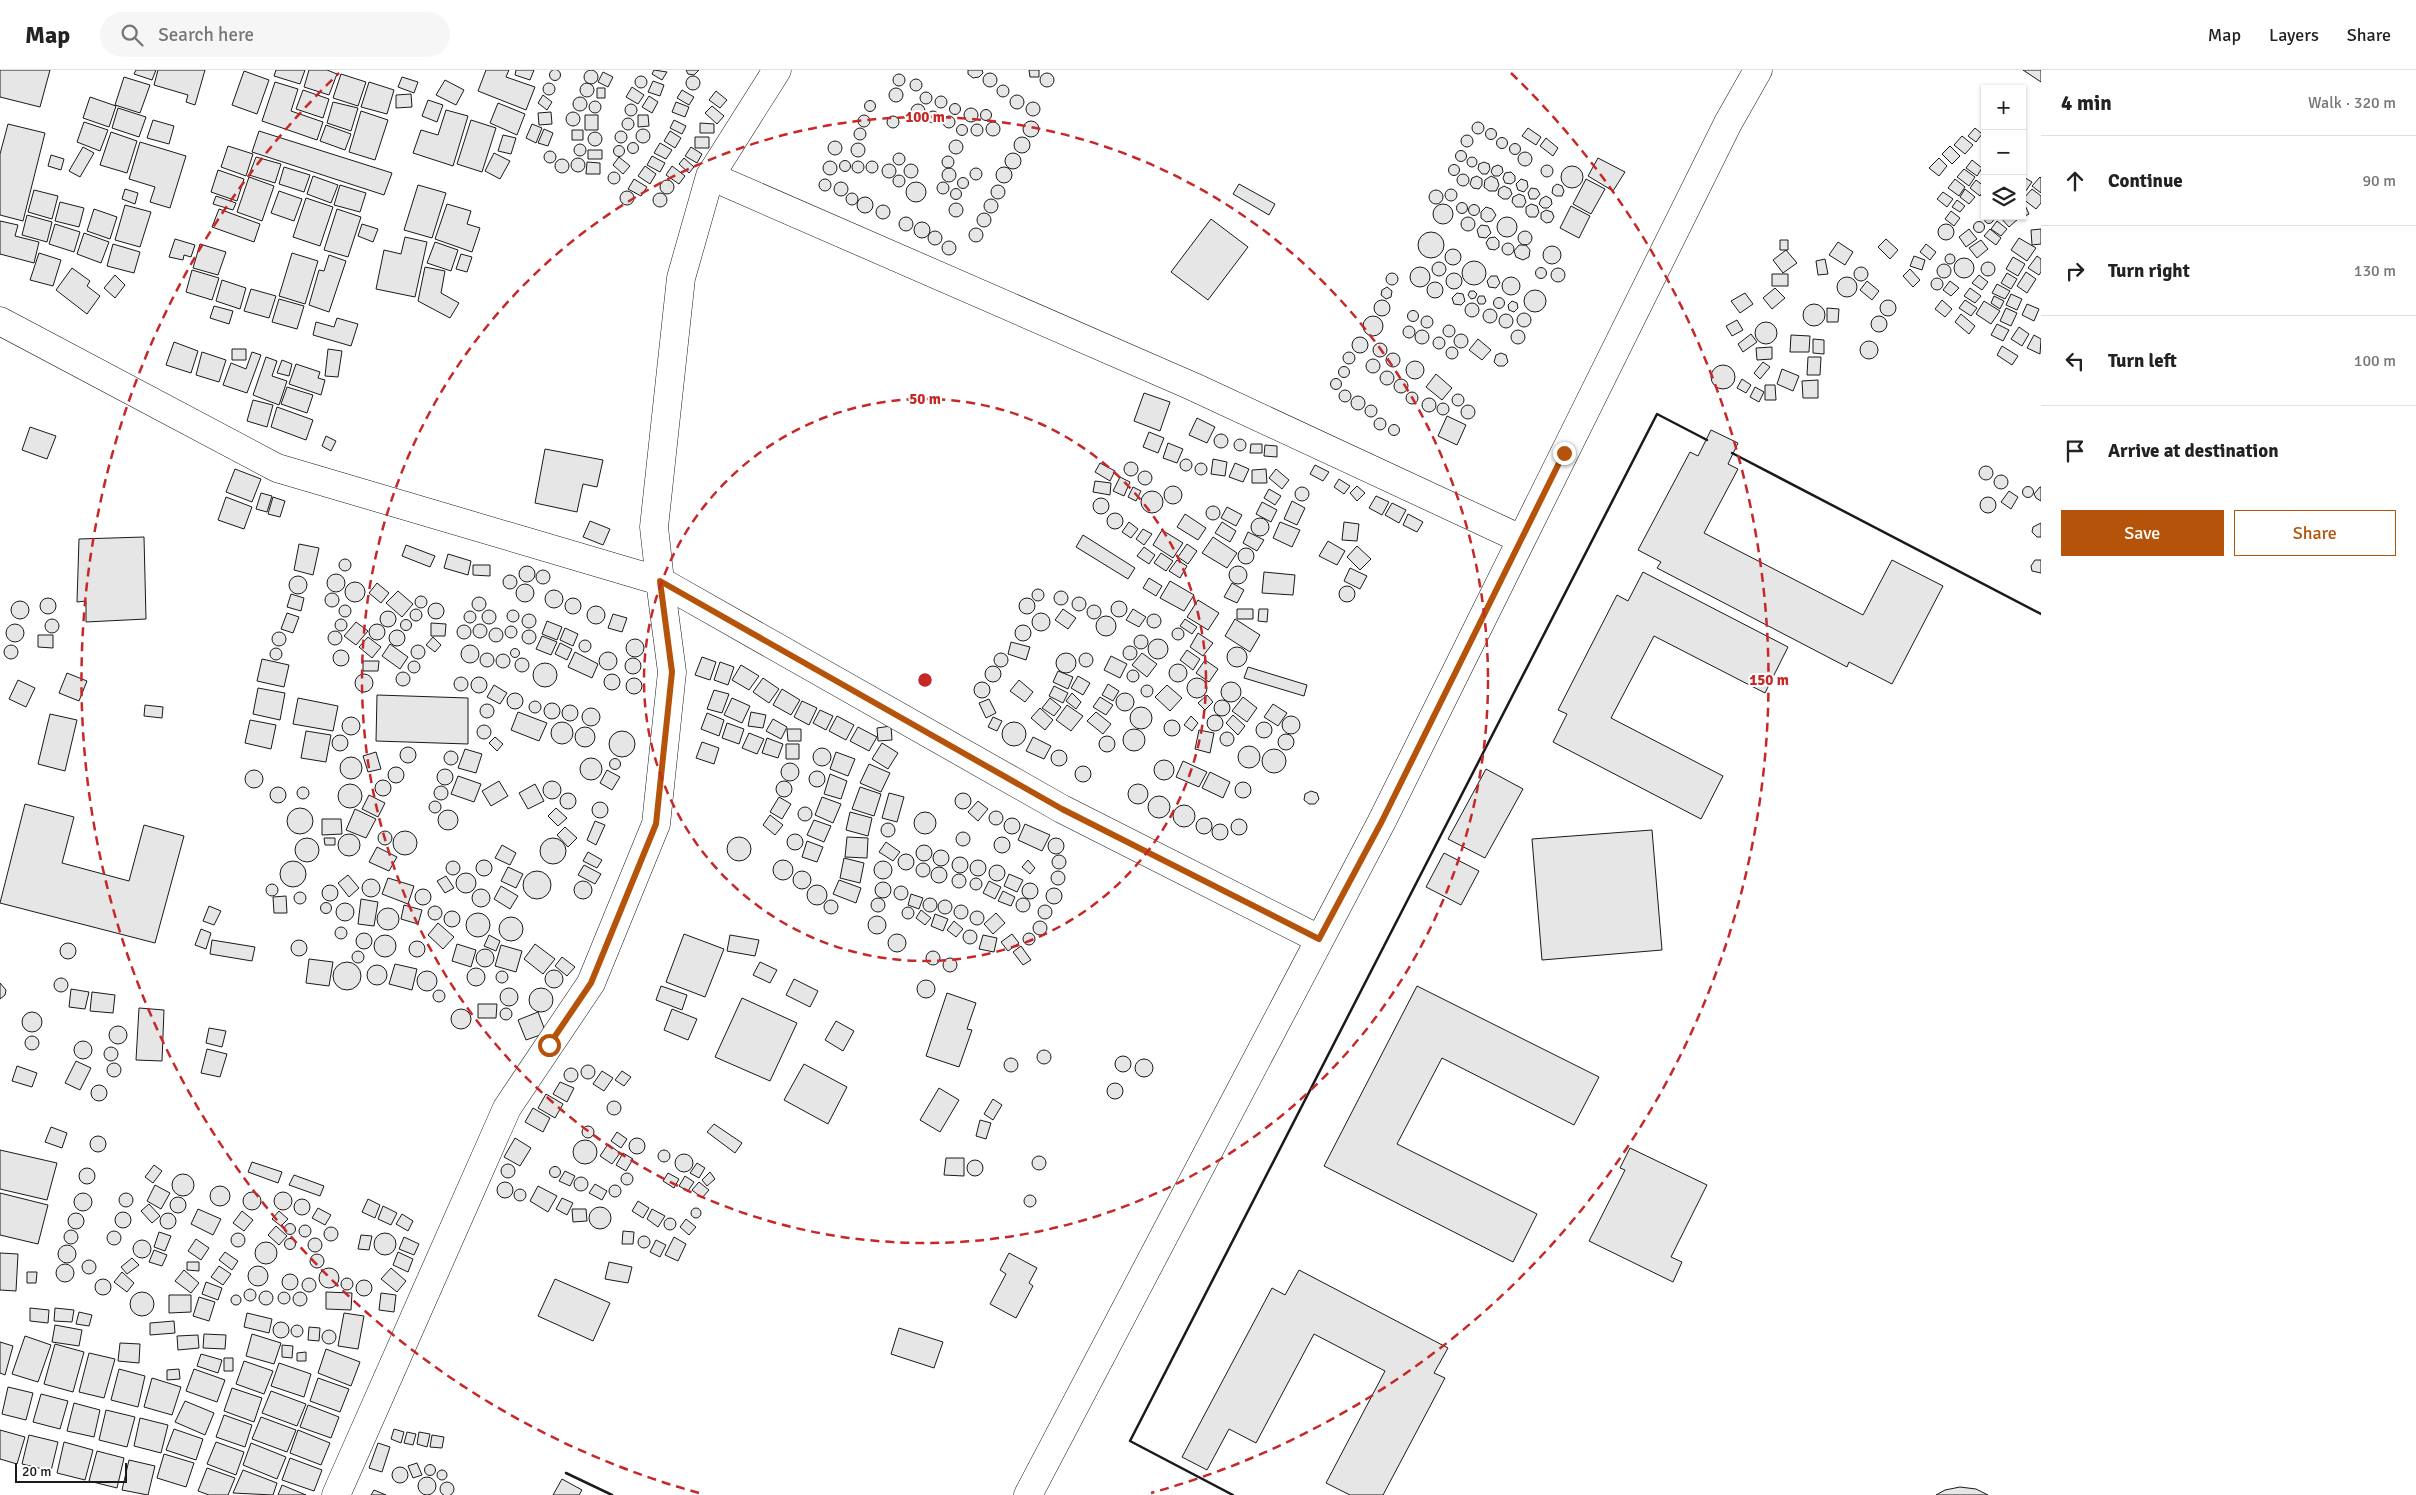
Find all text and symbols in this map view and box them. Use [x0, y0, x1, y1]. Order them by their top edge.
search box [100, 12, 450, 57]
text: Map [25, 20, 70, 50]
icon: search [118, 21, 146, 49]
text: Search here [158, 23, 254, 47]
text: Map [2208, 24, 2241, 46]
text: Layers [2269, 24, 2319, 46]
text: Share [2347, 24, 2391, 46]
map controls [1981, 85, 2026, 220]
button: + [1981, 85, 2026, 130]
text: 4 min [2061, 90, 2112, 116]
text: Walk · 320 m [2308, 93, 2396, 113]
text: 100 m [905, 108, 945, 126]
button: − [1981, 130, 2026, 175]
icon: ahead [2061, 167, 2089, 195]
text: Continue [2108, 169, 2183, 193]
text: 90 m [2362, 171, 2396, 191]
button: layers [1981, 175, 2026, 220]
icon: right [2061, 257, 2089, 285]
text: Turn right [2108, 259, 2190, 283]
text: 130 m [2354, 261, 2396, 281]
icon: left [2061, 347, 2089, 375]
text: Turn left [2108, 349, 2177, 373]
text: 100 m [2354, 351, 2396, 371]
text: 50 m [909, 390, 941, 408]
icon: arrive [2061, 437, 2089, 465]
text: Arrive at destination [2108, 439, 2279, 463]
route end [1553, 442, 1576, 465]
button: Save [2061, 510, 2224, 556]
button: Share [2234, 510, 2396, 556]
centre of rings [916, 671, 934, 689]
text: 150 m [1749, 671, 1789, 689]
route start [538, 1034, 561, 1057]
scale bar [15, 1460, 128, 1483]
text: 20 m [22, 1463, 51, 1480]

